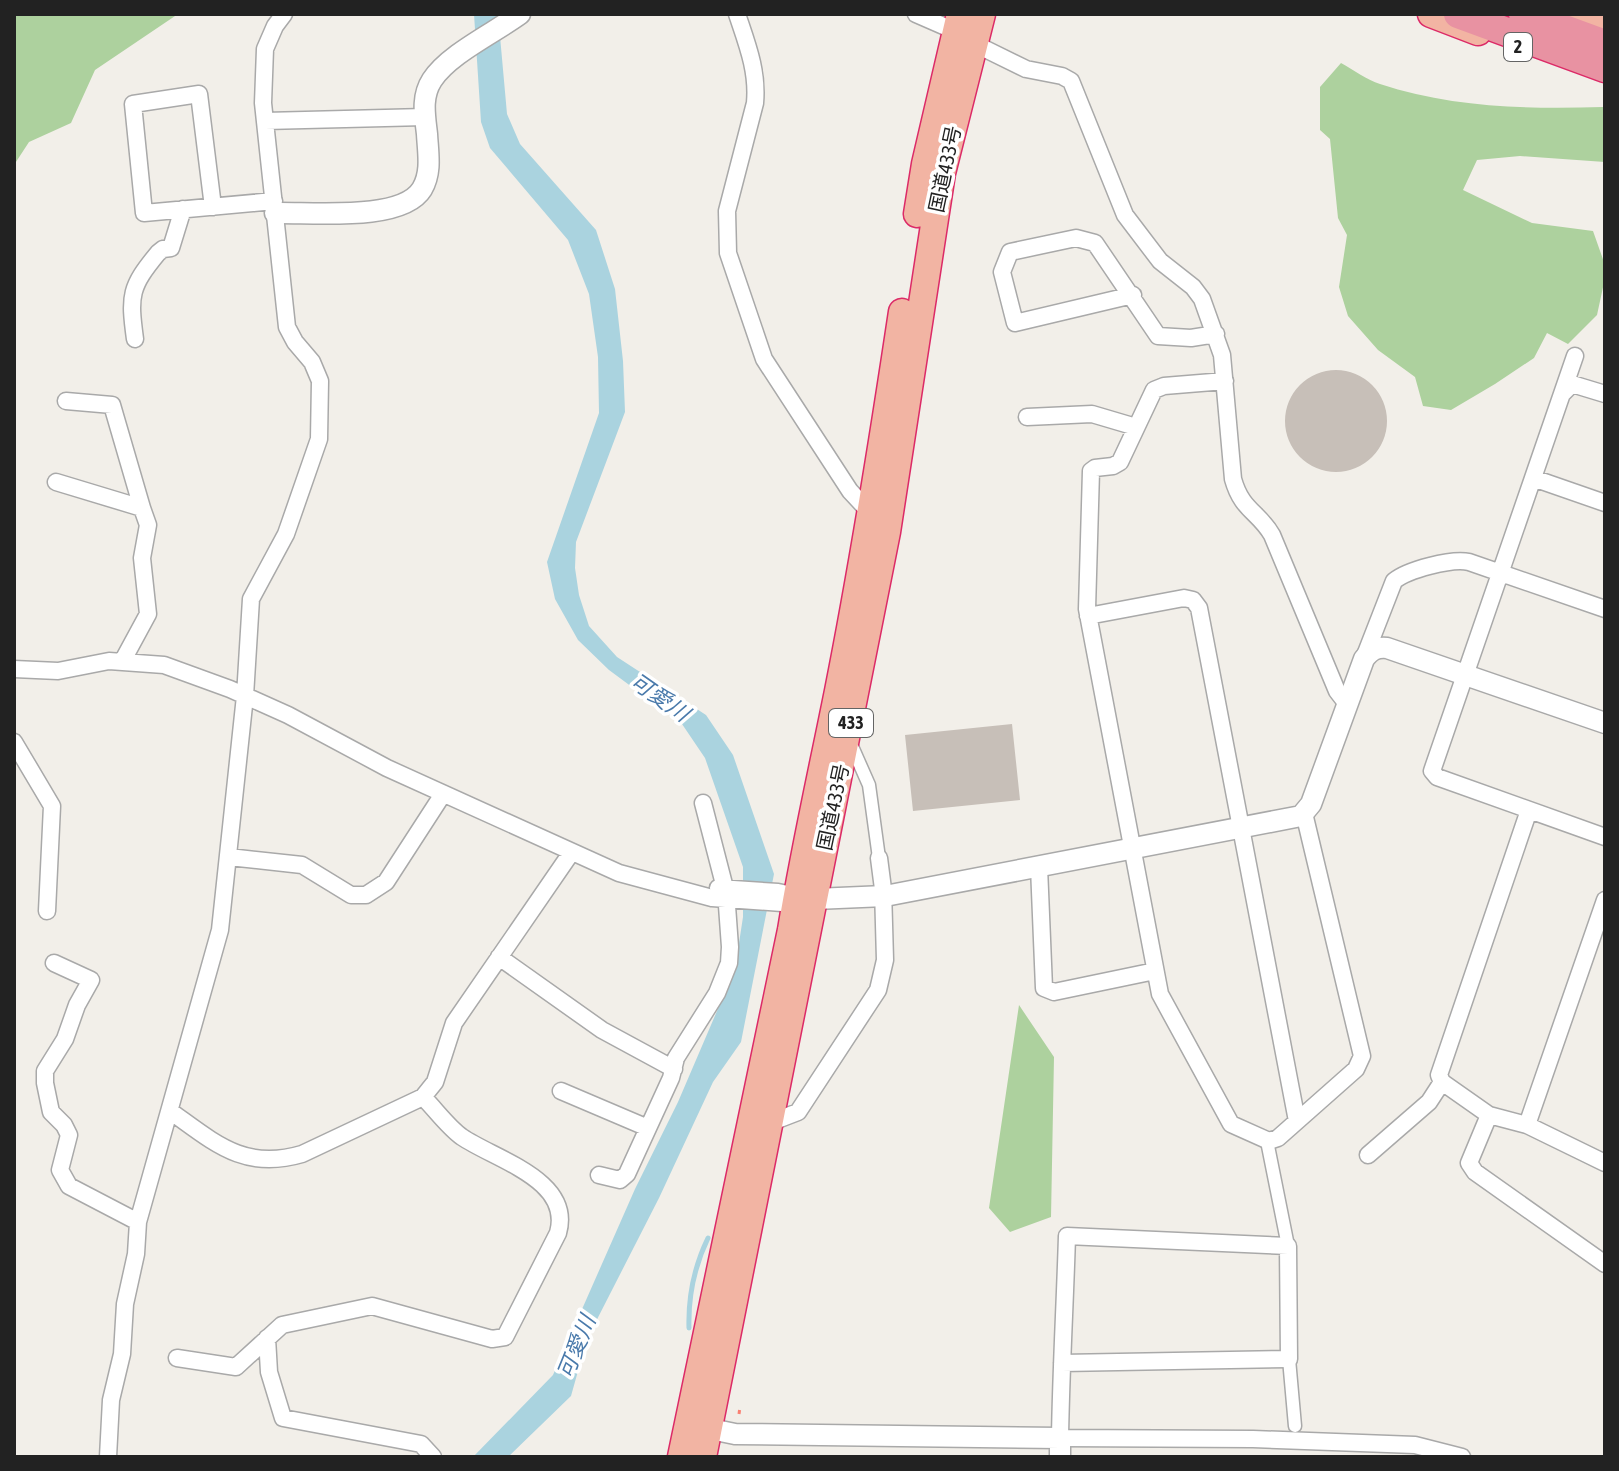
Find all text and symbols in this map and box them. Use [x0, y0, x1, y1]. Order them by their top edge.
road number: 2 [1504, 33, 1532, 61]
street label: 国道433号 [924, 123, 965, 214]
water label: 可愛川 [626, 667, 696, 728]
road number: 433 [829, 709, 873, 737]
street label: 国道433号 [812, 761, 853, 852]
water label: 可愛川 [552, 1310, 601, 1382]

